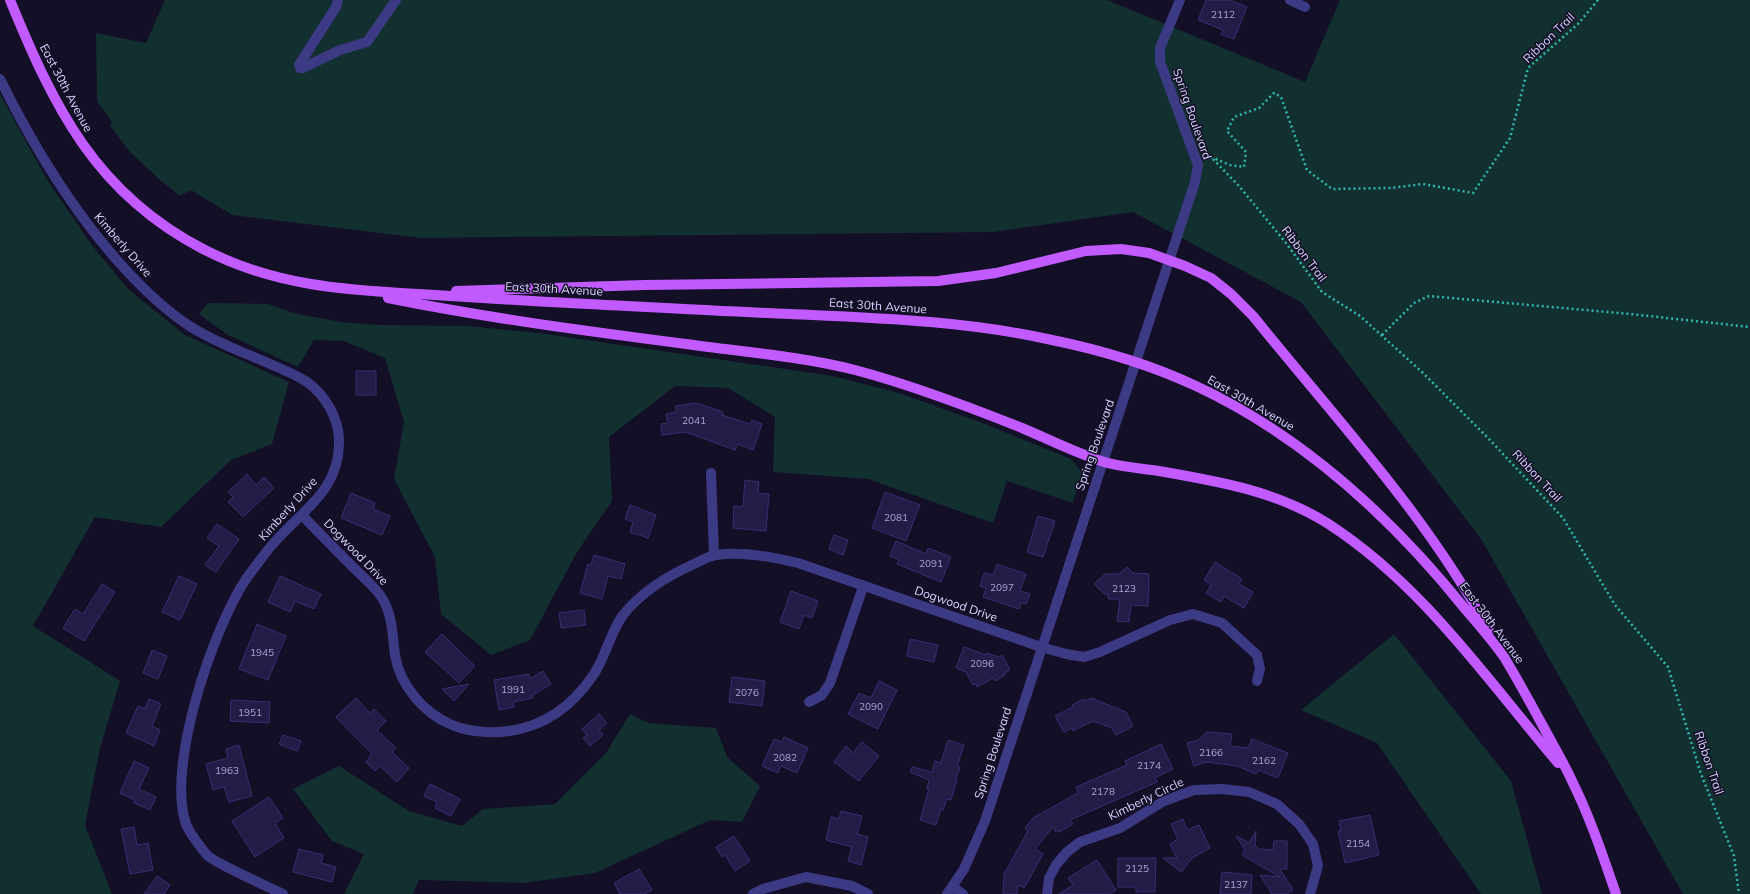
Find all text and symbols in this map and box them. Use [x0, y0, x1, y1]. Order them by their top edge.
house number: 2112 [1211, 8, 1235, 21]
street label: Ribbon Trail [1520, 9, 1578, 66]
street label: East 30th Avenue [37, 41, 96, 135]
street label: Spring Boulevard [1170, 66, 1215, 161]
street label: Kimberly Drive [91, 209, 155, 280]
street label: Ribbon Trail [1279, 223, 1330, 285]
street label: East 30th Avenue [505, 278, 603, 299]
street label: East 30th Avenue [829, 295, 927, 316]
street label: East 30th Avenue [1205, 372, 1297, 434]
street label: Spring Boulevard [1072, 397, 1117, 492]
house number: 2041 [682, 414, 706, 427]
street label: Ribbon Trail [1509, 446, 1565, 505]
street label: Kimberly Drive [255, 474, 320, 544]
house number: 2081 [884, 511, 908, 524]
street label: Dogwood Drive [321, 515, 392, 588]
house number: 2091 [919, 557, 943, 570]
street label: East 30th Avenue [1457, 579, 1528, 666]
house number: 2097 [990, 581, 1014, 594]
street label: Dogwood Drive [913, 582, 999, 625]
house number: 2123 [1112, 582, 1136, 595]
house number: 1945 [250, 646, 274, 659]
house number: 2096 [970, 657, 994, 670]
house number: 1991 [501, 683, 525, 696]
house number: 2076 [735, 686, 759, 699]
house number: 2090 [859, 700, 883, 713]
street label: Spring Boulevard [971, 705, 1014, 801]
house number: 1951 [238, 706, 262, 719]
street label: Ribbon Trail [1692, 729, 1727, 797]
house number: 2166 [1199, 746, 1223, 759]
house number: 2082 [773, 751, 797, 764]
house number: 2162 [1252, 754, 1276, 767]
house number: 2174 [1137, 759, 1161, 772]
house number: 1963 [215, 764, 239, 777]
street label: Kimberly Circle [1106, 774, 1186, 823]
house number: 2178 [1091, 785, 1115, 798]
house number: 2154 [1346, 837, 1370, 850]
house number: 2125 [1125, 862, 1149, 875]
house number: 2137 [1224, 878, 1248, 891]

